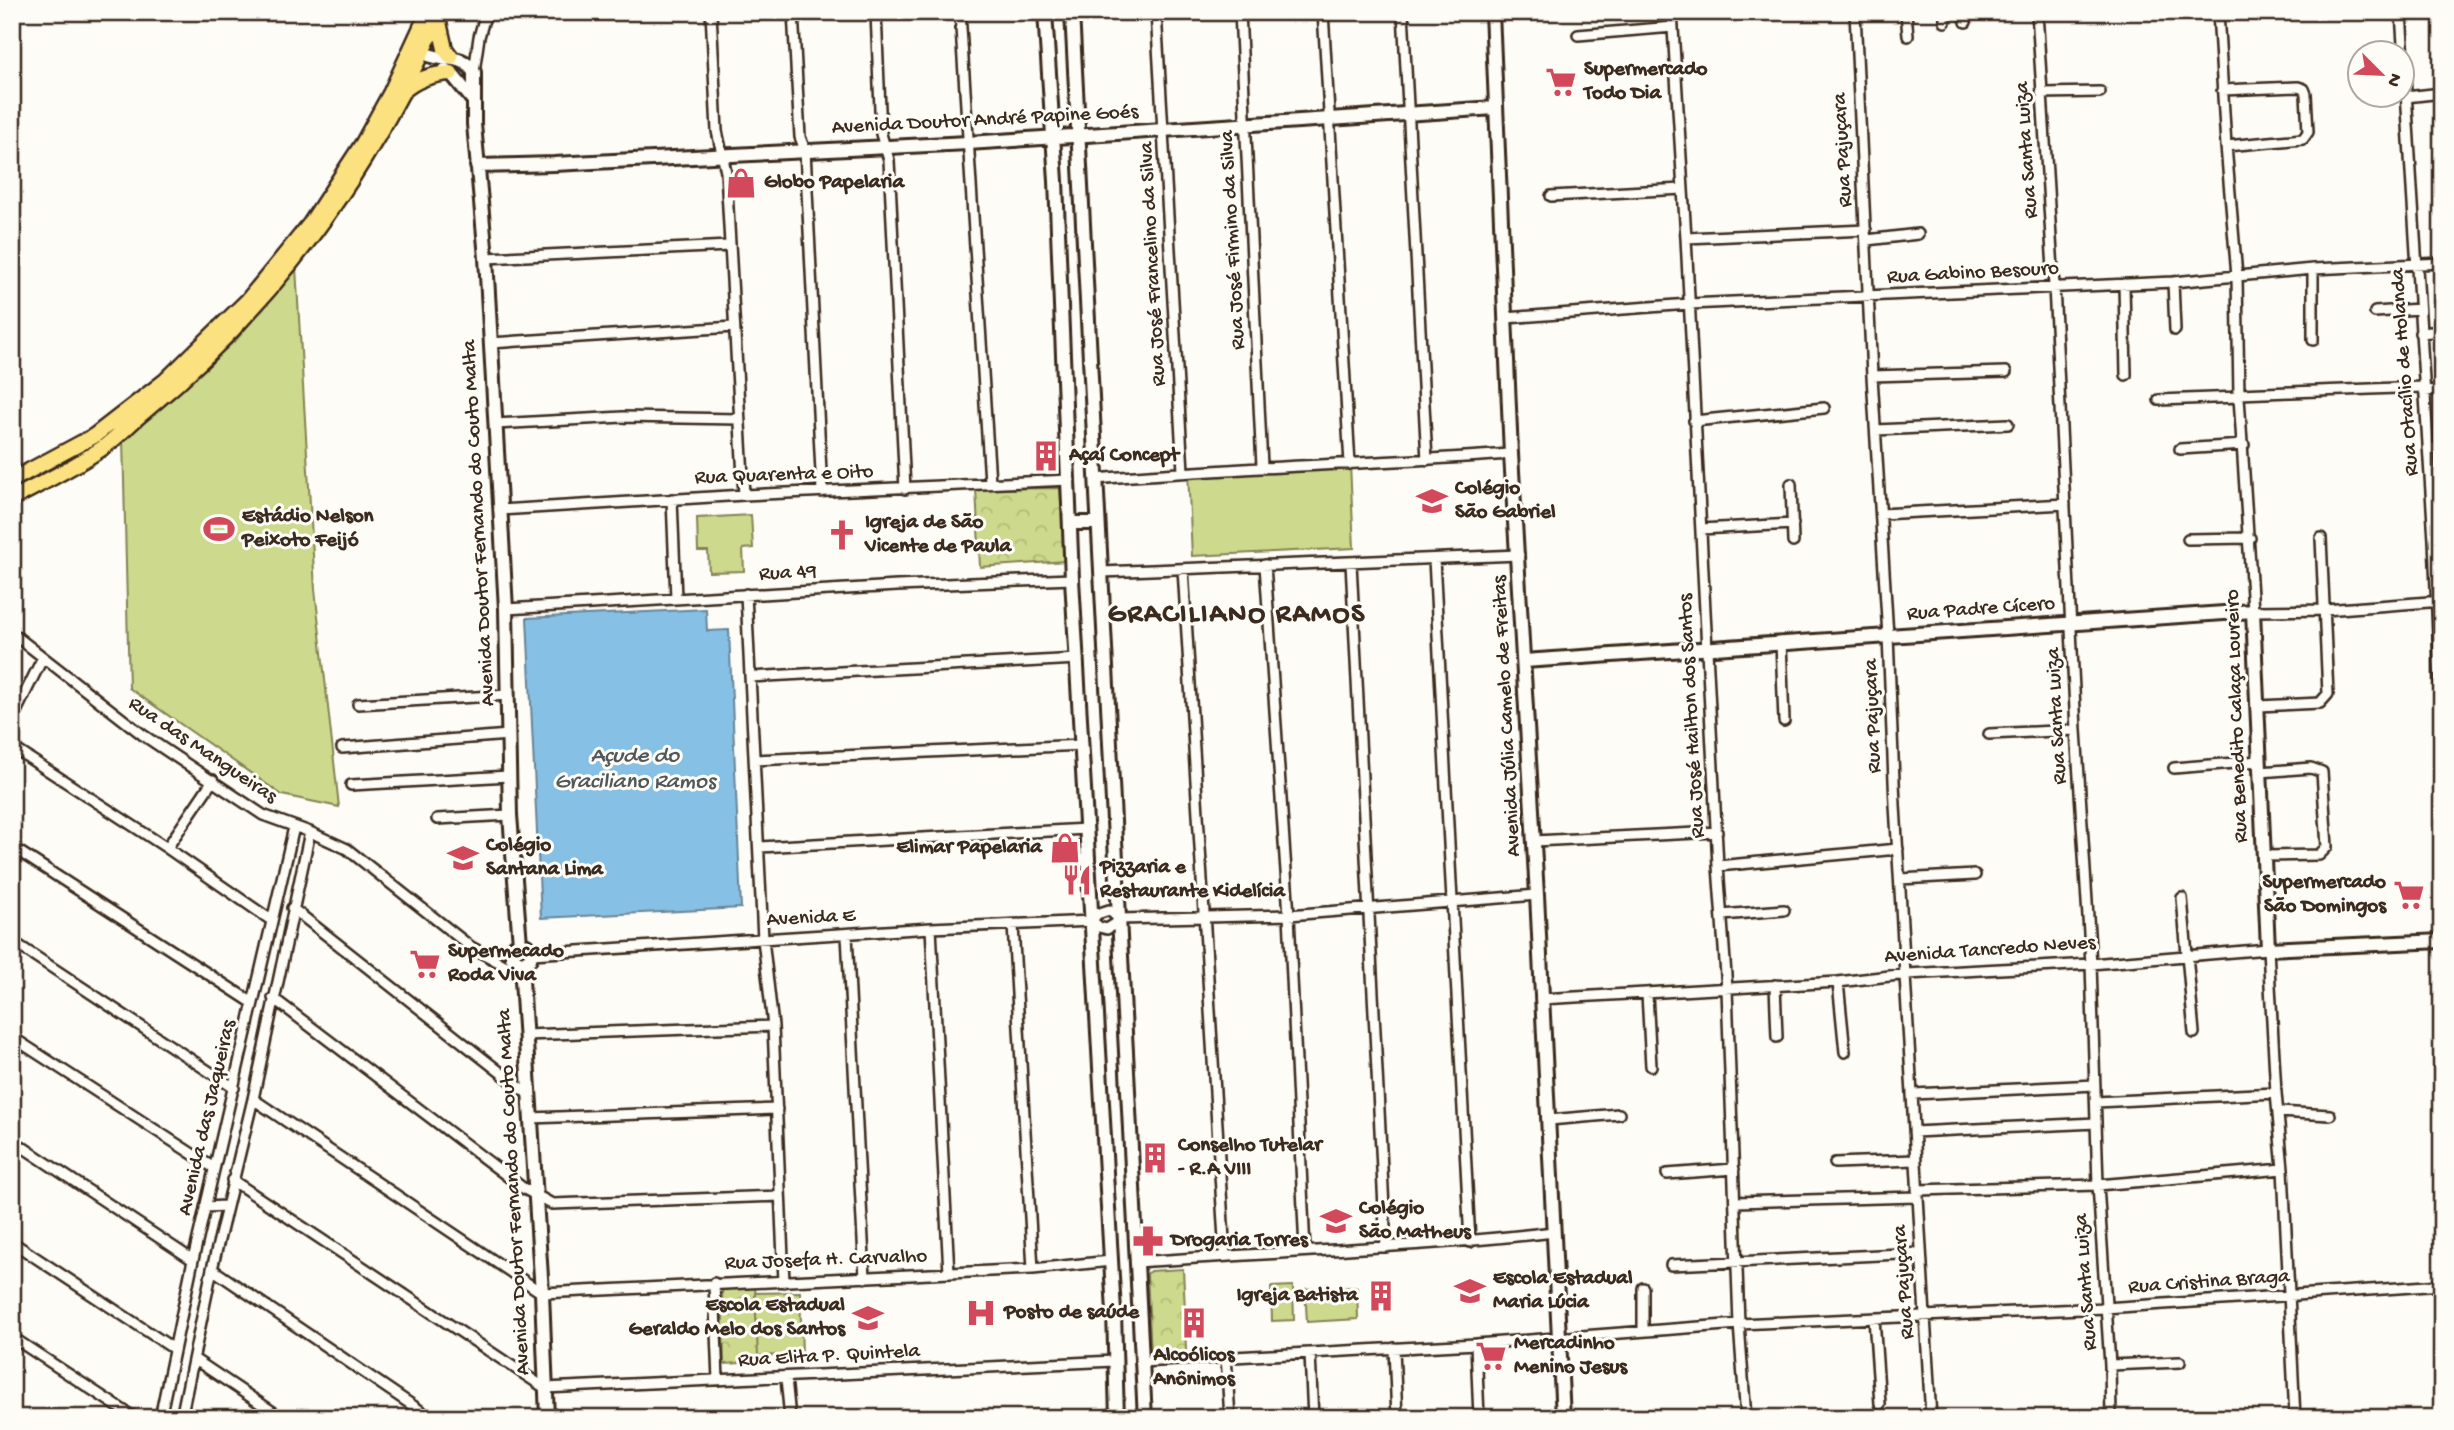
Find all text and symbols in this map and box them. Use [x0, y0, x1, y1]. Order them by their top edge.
north arrow [2346, 38, 2416, 108]
place label: Supermercado Todo Dia [1582, 58, 1707, 107]
supermarket icon: Supermercado Todo Dia [1544, 65, 1578, 99]
text: N [2380, 69, 2406, 90]
street label: Rua Santa Luiza [2011, 79, 2045, 219]
street label: Rua Pajuçara [1828, 91, 1859, 208]
street label: Avenida Doutor André Papine Goés [831, 100, 1140, 142]
street label: Rua José Firmino da Silva [1216, 128, 1252, 350]
street label: Rua José Francelino da Silva [1135, 140, 1173, 387]
shop icon: Globo Papelaria [724, 166, 758, 200]
place label: Globo Papelaria [764, 171, 905, 196]
street label: Rua Gabino Besouro [1886, 257, 2060, 291]
street label: Rua Otacílio de Holanda [2386, 266, 2426, 477]
street label: Avenida Doutor Fernando do Couto Malta [458, 338, 502, 707]
building icon: Açaí Concept [1029, 439, 1063, 473]
place label: Açaí Concept [1068, 444, 1181, 469]
street label: Rua Quarenta e Oito [694, 460, 874, 492]
place label: Colégio São Gabriel [1454, 477, 1556, 526]
school or university icon: Colégio São Gabriel [1415, 484, 1449, 518]
place label: Estádio Nelson Peixoto Feijó [241, 505, 375, 554]
place label: Igreja de São Vicente de Paula [864, 511, 1012, 560]
sports icon: Estádio Nelson Peixoto Feijó [202, 512, 236, 546]
church icon: Igreja de São Vicente de Paula [825, 518, 859, 552]
street label: Rua 49 [758, 560, 818, 588]
street label: Avenida Júlia Camelo de Freitas [1488, 573, 1528, 857]
street label: Rua Benedito Calaça Loureiro [2221, 589, 2255, 843]
street label: Rua José Hailton dos Santos [1674, 592, 1712, 839]
street label: Rua Padre Cícero [1906, 592, 2056, 628]
district label: GRACILIANO RAMOS [1108, 599, 1366, 632]
street label: Rua Santa Luiza [2042, 646, 2074, 785]
street label: Rua Pajuçara [1859, 657, 1888, 774]
street label: Rua das Mangueiras [123, 692, 282, 811]
water label: Açude do Graciliano Ramos [555, 743, 718, 796]
shop icon: Elimar Papelaria [1048, 831, 1082, 865]
place label: Colégio Santana Lima [485, 834, 604, 883]
place label: Elimar Papelaria [896, 836, 1043, 861]
school or university icon: Colégio Santana Lima [446, 841, 480, 875]
place label: Pizzaria e Restaurante Kidelícia [1099, 856, 1286, 905]
restaurant icon: Pizzaria e Restaurante Kidelícia [1060, 863, 1094, 897]
place label: Supermercado São Domingos [2263, 871, 2387, 920]
supermarket icon: Supermercado São Domingos [2392, 878, 2426, 912]
street label: Avenida E [766, 904, 857, 934]
street label: Avenida Tancredo Neves [1884, 931, 2098, 971]
place label: Supermecado Roda Viva [447, 940, 564, 989]
supermarket icon: Supermecado Roda Viva [408, 947, 442, 981]
street label: Avenida Doutor Fernando do Couto Malta [493, 1007, 537, 1376]
street label: Avenida das Jaqueiras [173, 1017, 243, 1218]
place label: Conselho Tutelar - R.A VIII [1177, 1134, 1324, 1183]
building icon: Conselho Tutelar - R.A VIII [1138, 1141, 1172, 1175]
place label: Colégio São Matheus [1358, 1197, 1472, 1246]
school or university icon: Colégio São Matheus [1319, 1204, 1353, 1238]
street label: Rua Santa Luiza [2070, 1211, 2104, 1351]
street label: Rua Pajuçara [1888, 1223, 1921, 1340]
pharmacy icon: Drogaria Torres [1131, 1224, 1165, 1258]
place label: Drogaria Torres [1169, 1229, 1309, 1254]
street label: Rua Josefa H. Carvalho [724, 1245, 928, 1277]
street label: Rua Cristina Braga [2127, 1265, 2292, 1301]
place label: Escola Estadual Maria Lúcia [1493, 1267, 1633, 1316]
school or university icon: Escola Estadual Maria Lúcia [1453, 1274, 1487, 1308]
building icon: Igreja Batista [1364, 1279, 1398, 1313]
place label: Igreja Batista [1237, 1284, 1359, 1309]
place label: Escola Estadual Geraldo Melo dos Santos [629, 1294, 846, 1343]
hospital icon: Posto de saúde [964, 1296, 998, 1330]
school or university icon: Escola Estadual Geraldo Melo dos Santos [851, 1301, 885, 1335]
place label: Posto de saúde [1003, 1301, 1140, 1326]
building icon: Alcoólicos Anônimos [1177, 1306, 1211, 1340]
place label: Mercadinho Menino Jesus [1514, 1332, 1628, 1381]
supermarket icon: Mercadinho Menino Jesus [1474, 1339, 1508, 1373]
street label: Rua Elita P. Quintela [737, 1340, 922, 1374]
place label: Alcoólicos Anônimos [1152, 1344, 1236, 1393]

